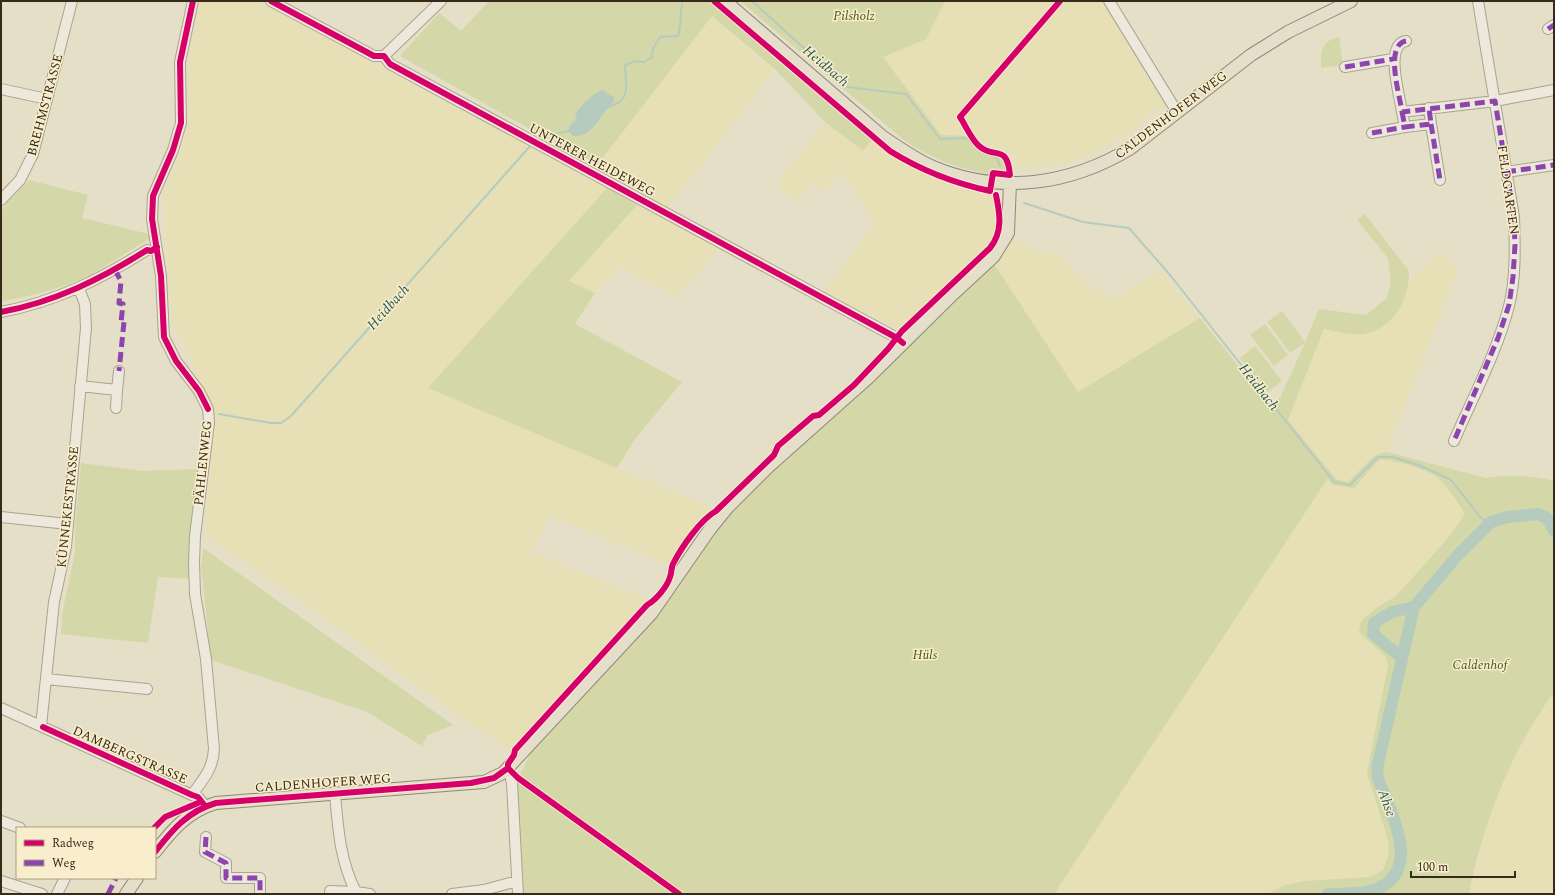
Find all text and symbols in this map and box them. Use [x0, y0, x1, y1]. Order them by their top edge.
park label: Pilsholz [833, 6, 875, 26]
water label: Heidbach [798, 40, 854, 92]
street label: BREHMSTRASSE [22, 52, 68, 158]
street label: CALDENHOFER WEG [1111, 66, 1231, 164]
street label: UNTERER HEIDEWEG [525, 118, 659, 202]
street label: FELDGARTEN [1492, 144, 1524, 236]
water label: Heidbach [362, 280, 414, 334]
water label: Heidbach [1234, 359, 1284, 415]
street label: PÄHLENWEG [189, 419, 217, 507]
street label: KÜNNEKESTRASSE [52, 445, 84, 569]
park label: Hüls [913, 645, 938, 665]
park label: Caldenhof [1452, 655, 1509, 675]
street label: DAMBERGSTRASSE [69, 721, 191, 789]
street label: CALDENHOFER WEG [254, 768, 392, 798]
water label: Ahse [1372, 785, 1402, 820]
legend [16, 827, 156, 879]
text: Radweg [52, 834, 94, 853]
scale bar [1411, 853, 1515, 879]
text: Weg [52, 854, 76, 873]
text: 100 m [1417, 858, 1448, 877]

